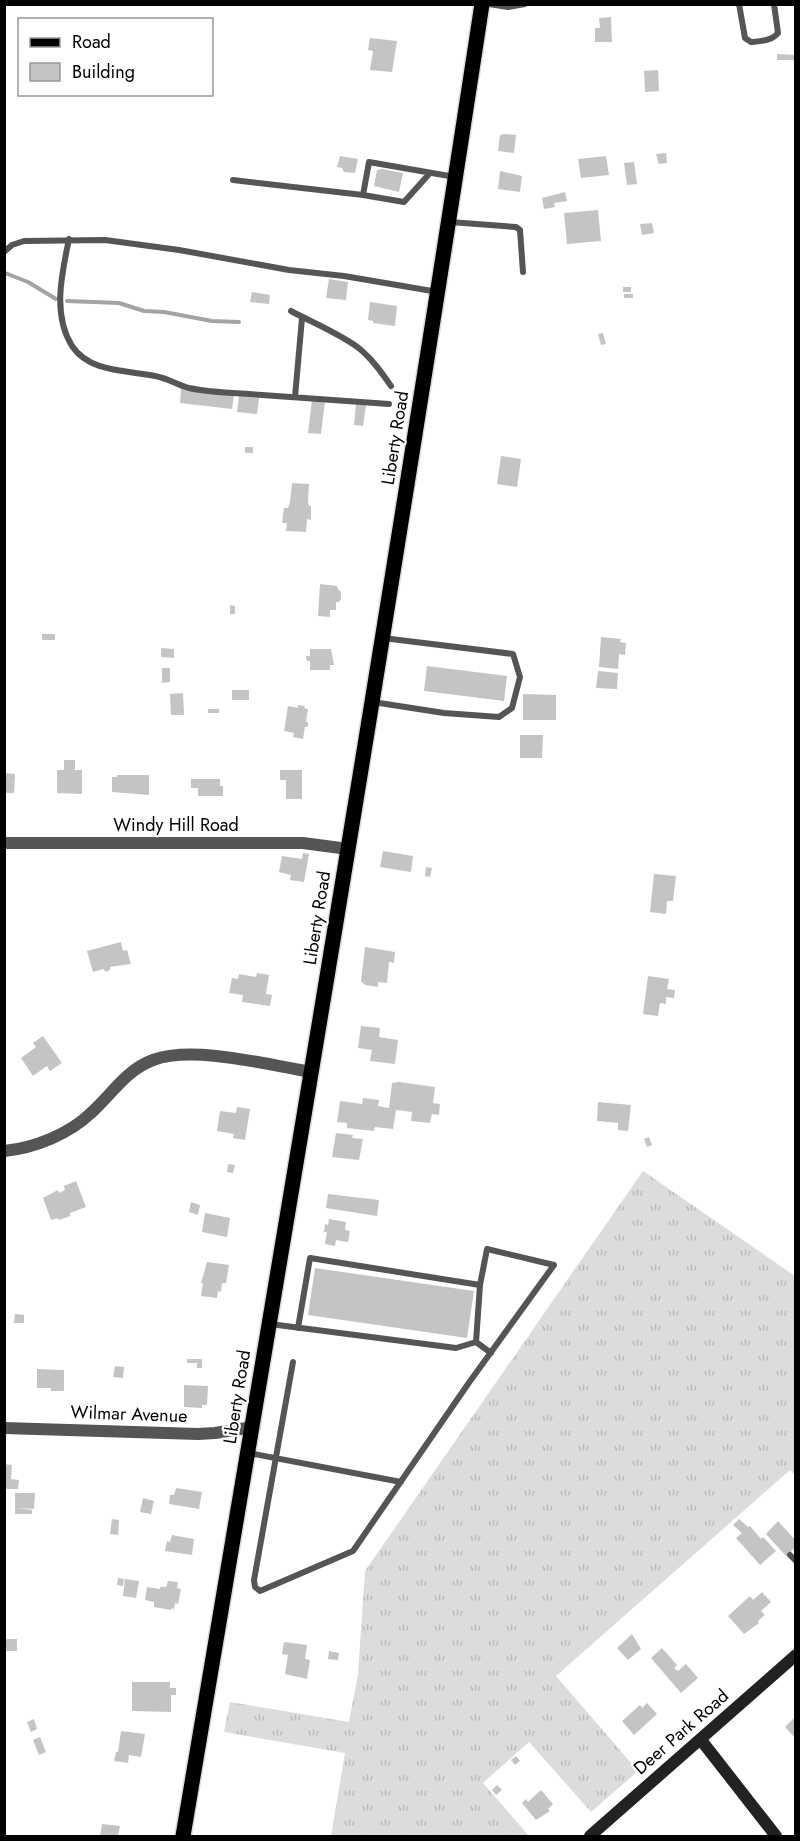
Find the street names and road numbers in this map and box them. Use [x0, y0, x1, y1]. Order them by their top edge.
street label: Liberty Road [375, 389, 415, 487]
street label: Windy Hill Road [113, 812, 239, 838]
street label: Liberty Road [297, 869, 337, 967]
street label: Liberty Road [217, 1348, 257, 1446]
street label: Wilmar Avenue [70, 1399, 188, 1429]
street label: Deer Park Road [628, 1683, 734, 1781]

